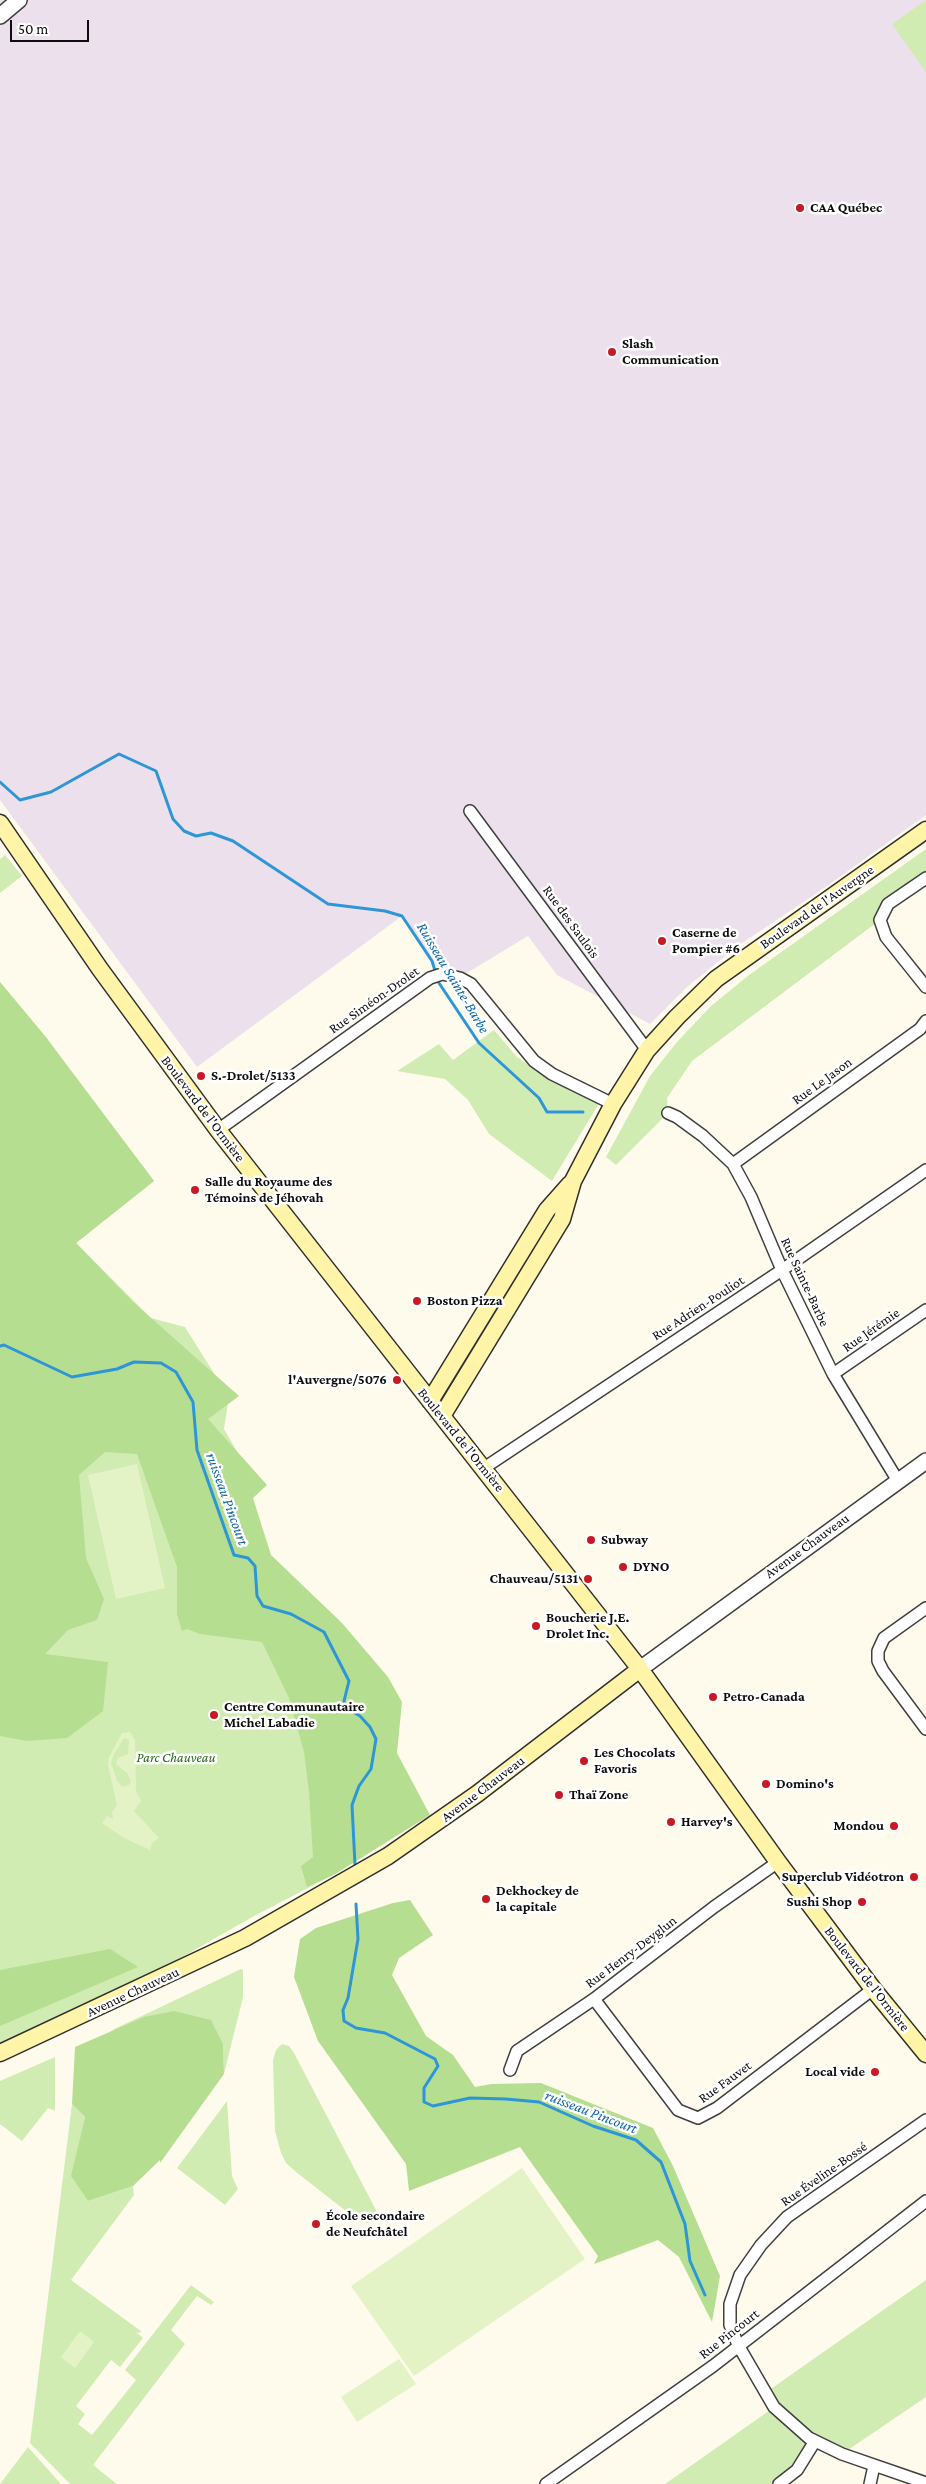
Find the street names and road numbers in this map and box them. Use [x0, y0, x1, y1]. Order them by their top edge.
street label: Boulevard de l'Auvergne [757, 861, 877, 953]
street label: Rue des Saulois [539, 882, 603, 962]
street label: Rue Siméon-Drolet [326, 963, 422, 1037]
street label: Boulevard de l'Ormière [158, 1053, 248, 1165]
street label: Rue Le Jason [789, 1054, 855, 1108]
street label: Rue Sainte-Barbe [777, 1235, 833, 1329]
street label: Rue Adrien-Pouliot [649, 1272, 747, 1344]
street label: Rue Jérémie [839, 1304, 903, 1356]
street label: Boulevard de l'Ormière [414, 1385, 508, 1495]
street label: Avenue Chauveau [762, 1510, 852, 1582]
street label: Avenue Chauveau [438, 1752, 528, 1826]
street label: Rue Henry-Deyglun [582, 1912, 680, 1992]
street label: Boulevard de l'Ormière [821, 1923, 913, 2035]
street label: Avenue Chauveau [84, 1963, 182, 2021]
street label: Rue Fauvet [695, 2057, 755, 2107]
street label: Rue Éveline-Bossé [778, 2138, 870, 2210]
street label: Rue Pincourt [696, 2305, 762, 2363]

